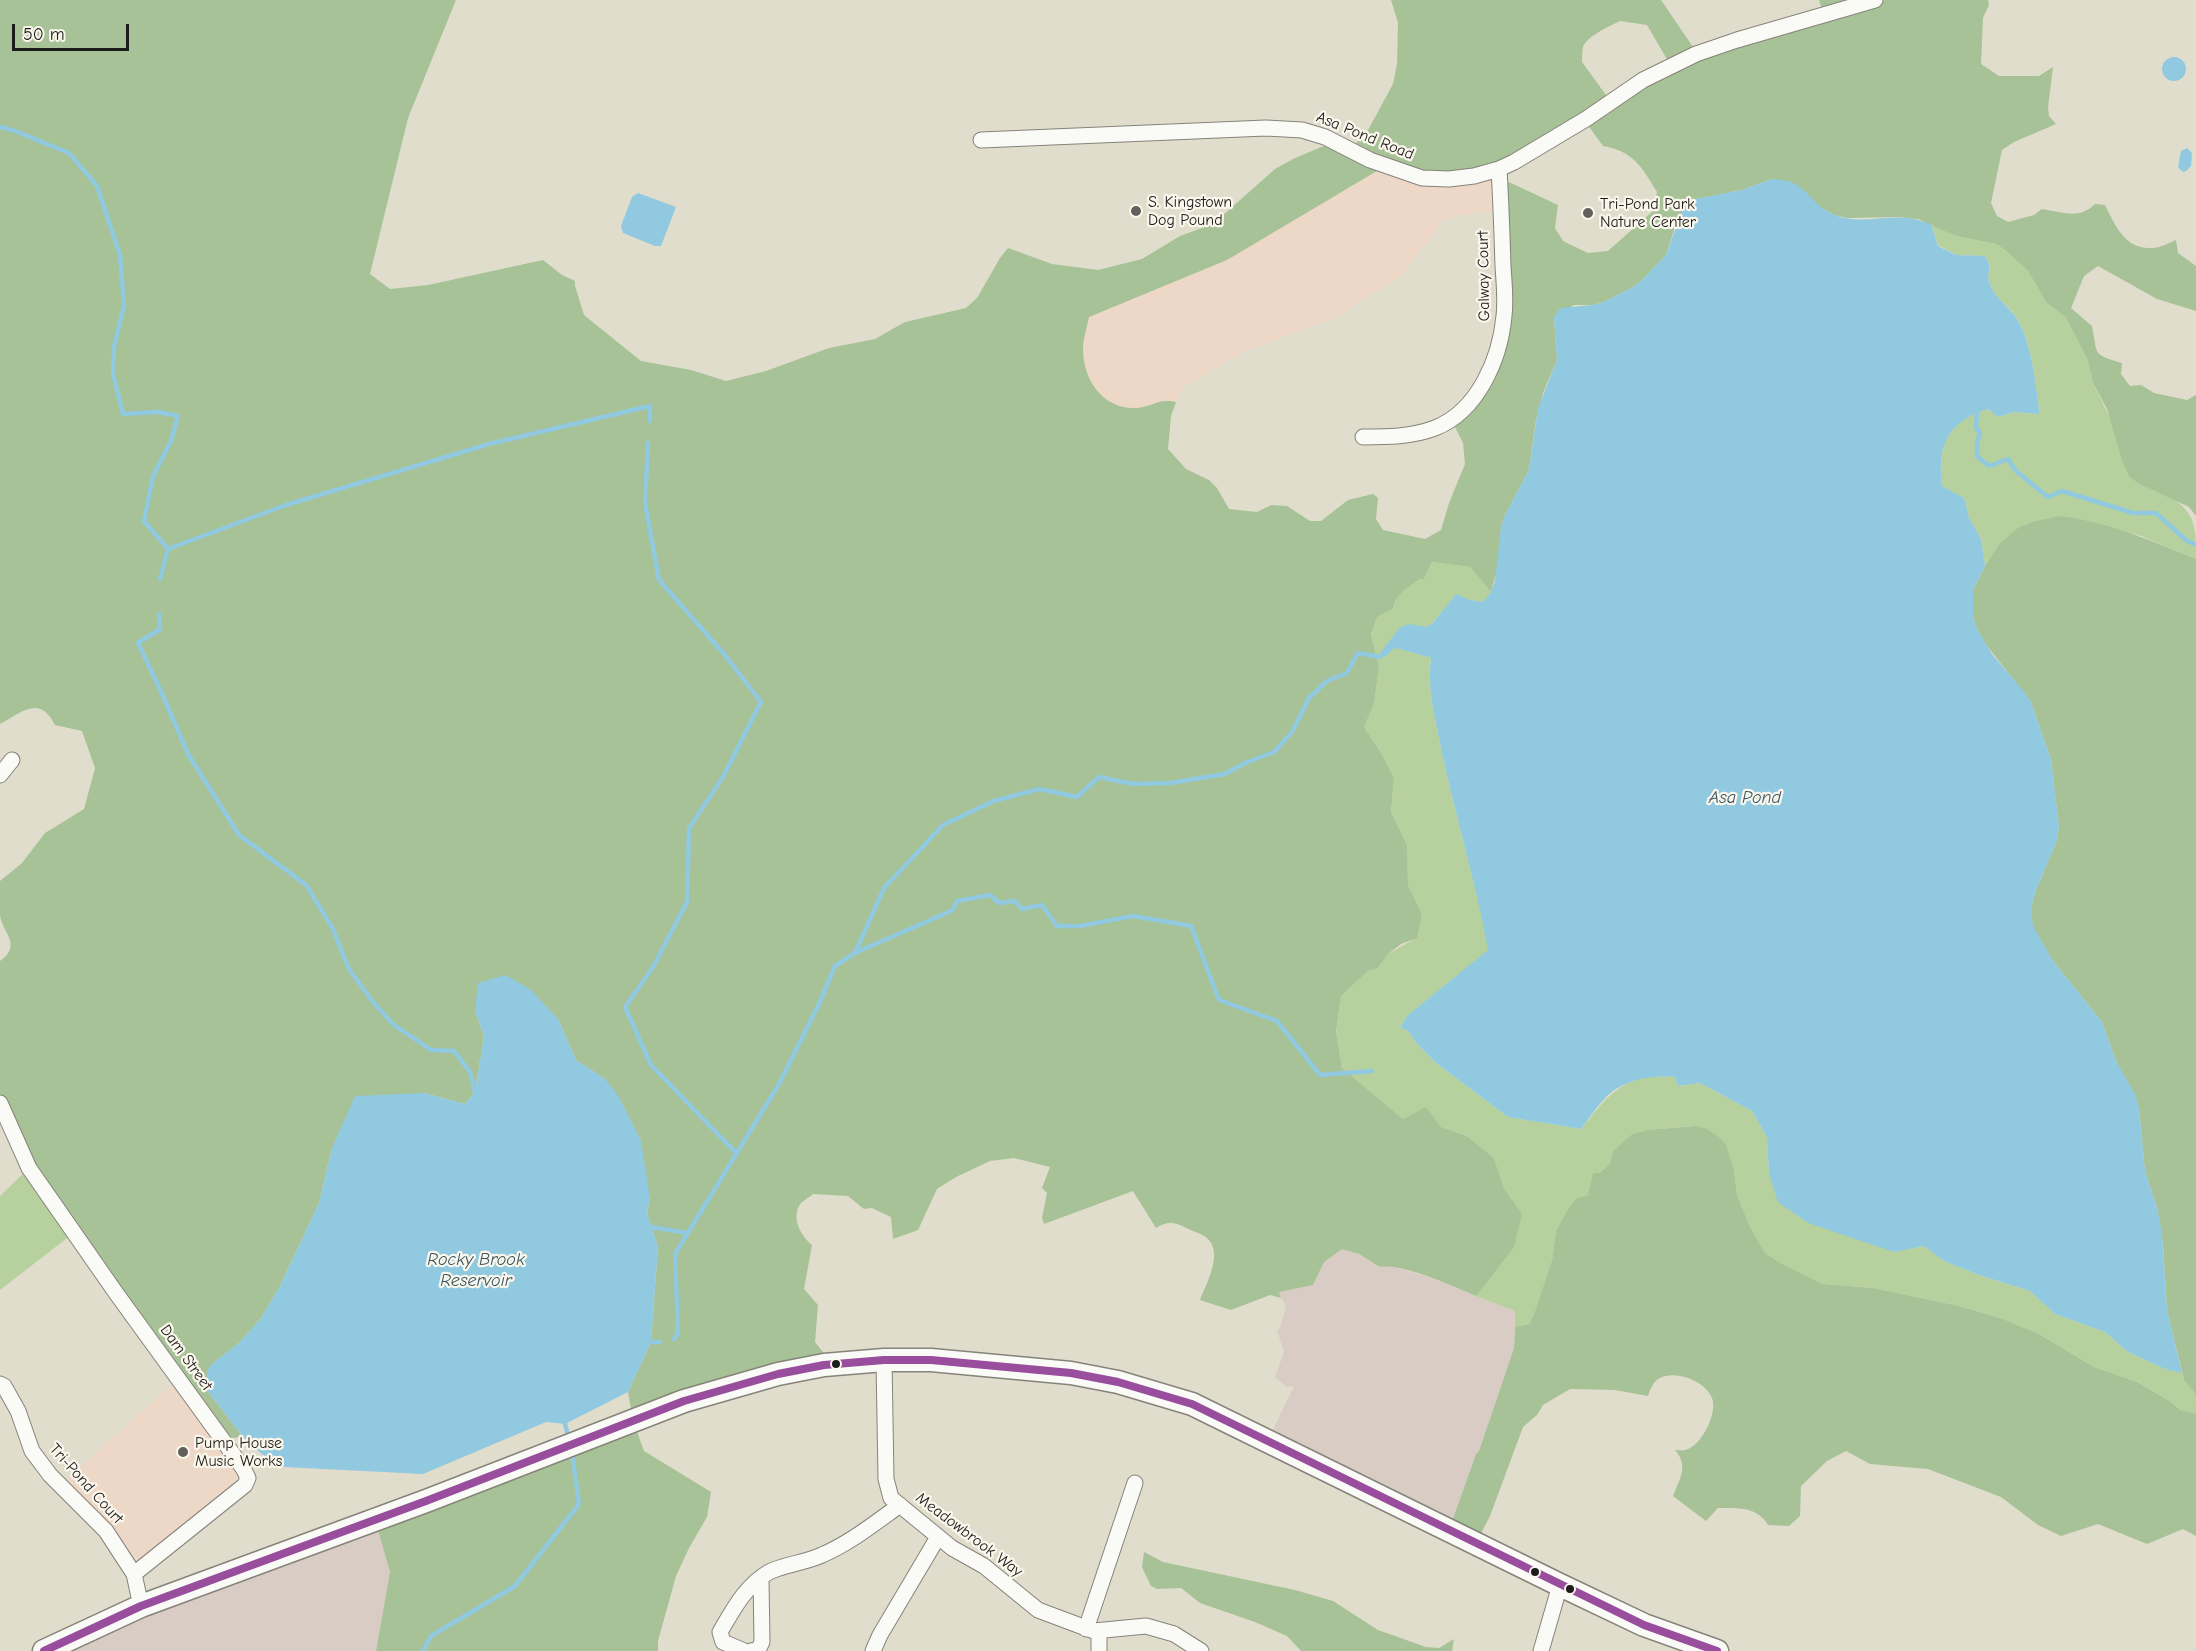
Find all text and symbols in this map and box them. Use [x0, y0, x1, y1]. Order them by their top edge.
scale bar [15, 12, 132, 50]
text: 50 m [23, 24, 65, 45]
street label: Asa Pond Road [1313, 108, 1417, 164]
place label: S. Kingstown Dog Pound [1148, 192, 1232, 230]
place label: Tri-Pond Park Nature Center [1600, 194, 1696, 232]
marker: S. Kingstown Dog Pound [1129, 204, 1143, 218]
marker: Tri-Pond Park Nature Center [1581, 206, 1595, 220]
street label: Galway Court [1474, 231, 1494, 321]
water label: Asa Pond [1709, 787, 1781, 809]
water label: Rocky Brook Reservoir [427, 1249, 525, 1292]
street label: Dam Street [156, 1321, 216, 1395]
unlabelled marker [830, 1358, 842, 1370]
place label: Pump House Music Works [195, 1433, 282, 1471]
street label: Tri-Pond Court [45, 1440, 127, 1528]
marker: Pump House Music Works [176, 1445, 190, 1459]
street label: Meadowbrook Way [912, 1489, 1026, 1581]
unlabelled marker [1529, 1566, 1541, 1578]
unlabelled marker [1564, 1583, 1576, 1595]

